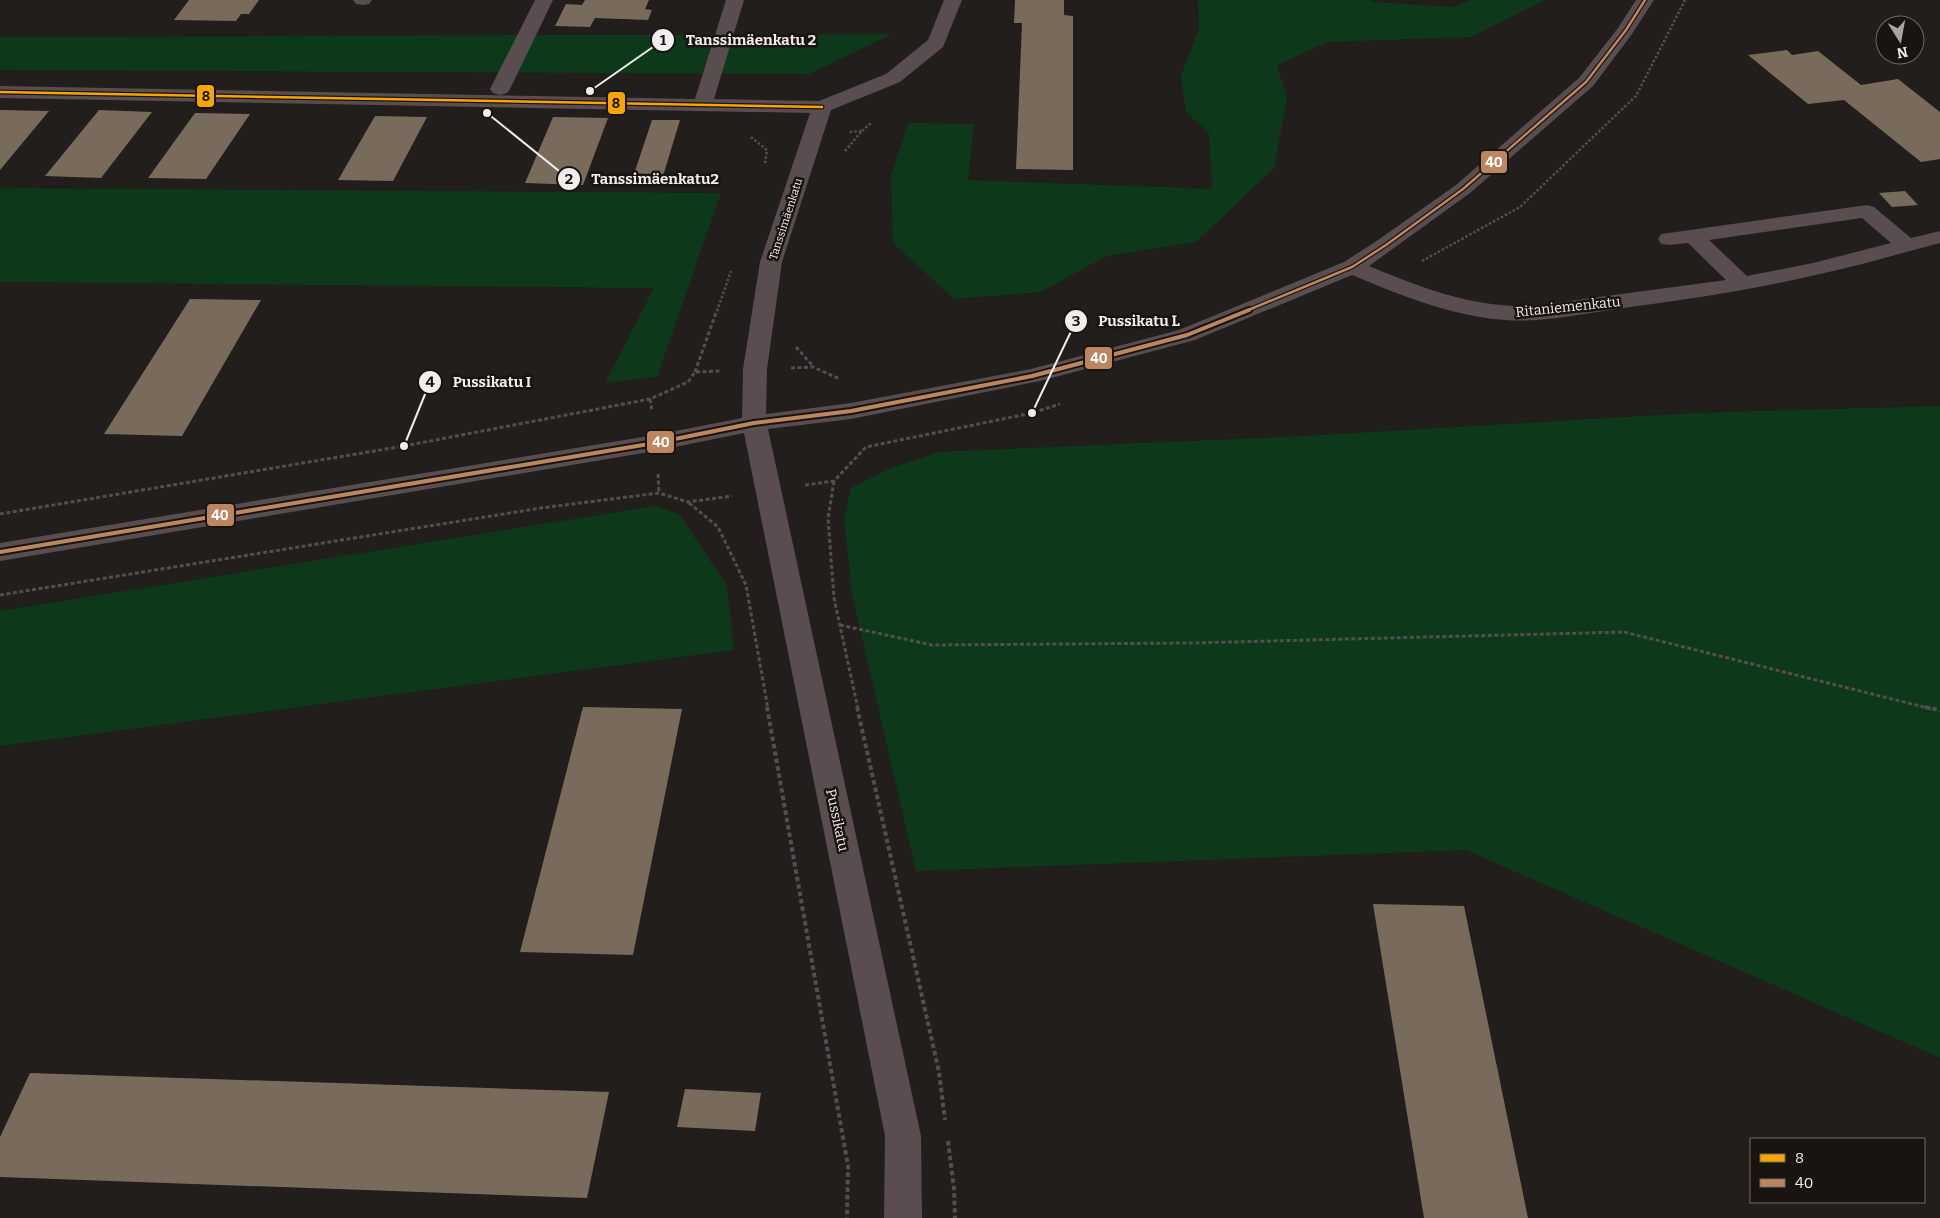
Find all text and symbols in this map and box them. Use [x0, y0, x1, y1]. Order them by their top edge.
north arrow [1875, 15, 1925, 65]
callout: Tanssimäenkatu 2 [651, 25, 826, 55]
text: 1 [660, 31, 667, 49]
text: Tanssimäenkatu 2 [686, 31, 816, 49]
text: N [1895, 43, 1909, 62]
line badge: 8 [196, 84, 215, 108]
text: 8 [202, 88, 210, 105]
line badge: 8 [607, 91, 626, 115]
text: 8 [612, 95, 620, 112]
line badge: 40 [1480, 150, 1508, 174]
text: 40 [1485, 154, 1503, 171]
callout: Tanssimäenkatu2 [556, 164, 729, 194]
text: 2 [565, 170, 573, 188]
text: Tanssimäenkatu2 [591, 170, 719, 188]
street label: Tanssimäenkatu [767, 176, 805, 261]
street label: Ritaniemenkatu [1515, 293, 1622, 321]
callout: Pussikatu L [1064, 306, 1190, 336]
text: 3 [1072, 312, 1080, 330]
text: Pussikatu L [1098, 312, 1180, 330]
line badge: 40 [1084, 346, 1113, 370]
text: 40 [1090, 350, 1108, 367]
callout: Pussikatu I [418, 367, 541, 397]
text: 4 [425, 373, 435, 391]
text: Pussikatu I [453, 373, 531, 391]
line badge: 40 [646, 430, 675, 454]
text: 40 [652, 434, 670, 451]
line badge: 40 [206, 503, 235, 527]
text: 40 [211, 507, 229, 524]
street label: Pussikatu [822, 787, 852, 853]
legend [1750, 1138, 1925, 1203]
text: 8 [1795, 1149, 1804, 1167]
text: 40 [1795, 1174, 1813, 1192]

